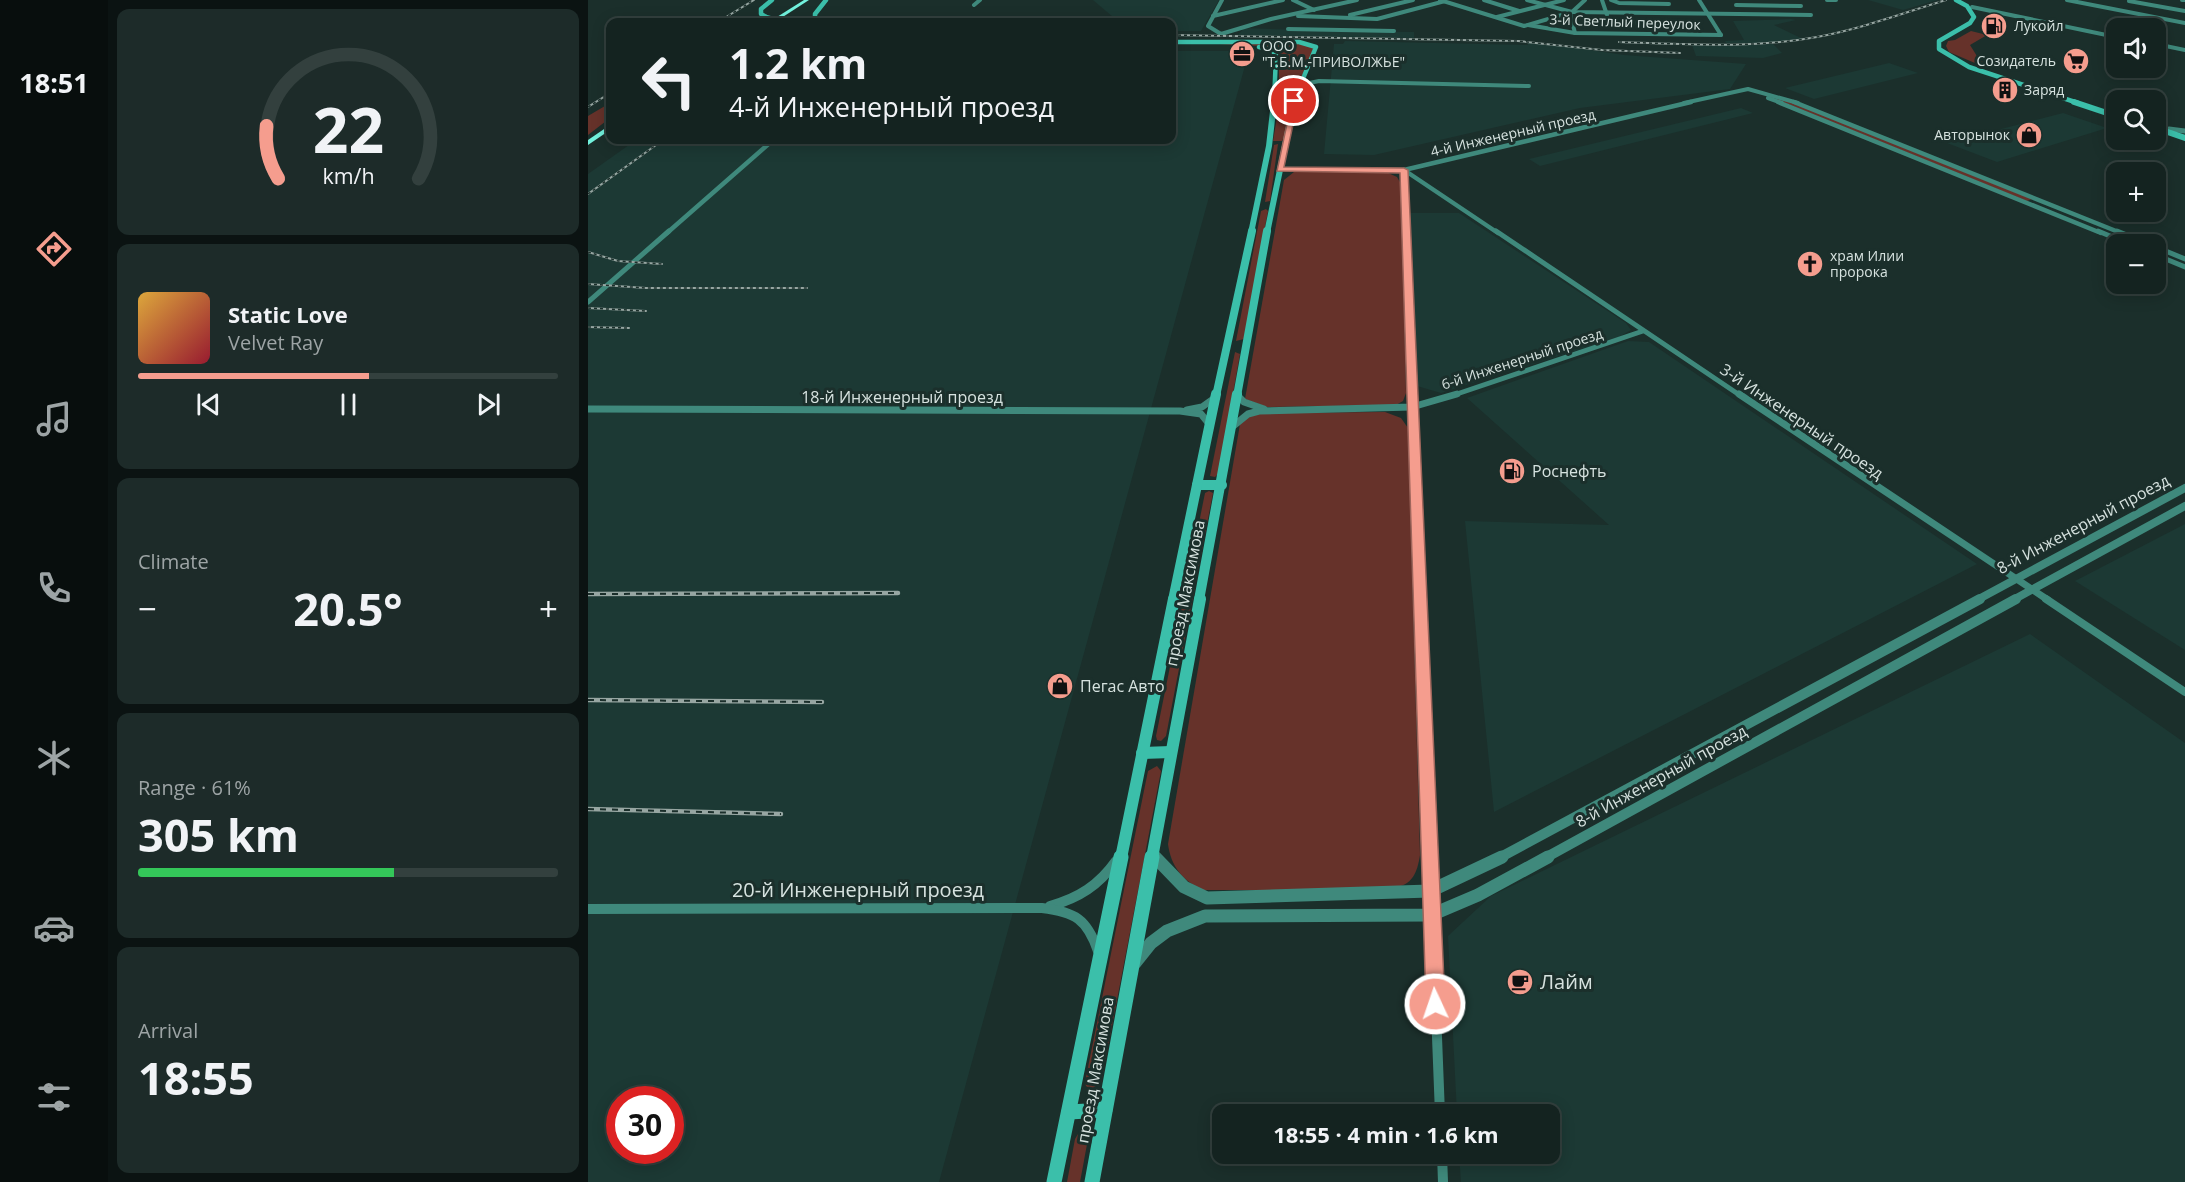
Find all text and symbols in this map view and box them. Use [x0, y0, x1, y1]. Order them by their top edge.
street label: 3-й Светлый переулок [1549, 9, 1702, 34]
fuel station icon: Лукойл [1979, 11, 2009, 41]
place label: Лукойл [2014, 16, 2063, 35]
map controls [2106, 18, 2166, 294]
button: sound [2106, 18, 2166, 78]
text: 1.2 km [729, 34, 867, 91]
place label: ООО "Т.Б.М.-ПРИВОЛЖЬЕ" [1262, 36, 1405, 71]
office icon: ООО "Т.Б.М.-ПРИВОЛЖЬЕ" [1227, 39, 1257, 69]
icon: left [630, 42, 708, 120]
supermarket icon: Созидатель [2061, 46, 2091, 76]
place label: Созидатель [1977, 51, 2056, 70]
text: 18:51 [19, 64, 89, 101]
pin [1268, 75, 1319, 126]
building icon: Заряд [1990, 75, 2020, 105]
place label: Заряд [2024, 80, 2064, 99]
icon: arrive [1277, 84, 1310, 117]
text: 22 [312, 86, 384, 171]
text: 4-й Инженерный проезд [729, 88, 1054, 125]
button: search [2106, 90, 2166, 150]
street label: 4-й Инженерный проезд [1429, 104, 1597, 161]
shop icon: Авторынок [2014, 120, 2044, 150]
place label: Авторынок [1934, 125, 2011, 144]
text: km/h [322, 161, 374, 190]
button: + [2106, 162, 2166, 222]
icon: directions [33, 228, 75, 270]
button: − [2106, 234, 2166, 294]
place label: храм Илии пророка [1830, 246, 1904, 281]
church icon: храм Илии пророка [1795, 249, 1825, 279]
text: Static Love [228, 299, 348, 329]
street label: 6-й Инженерный проезд [1439, 323, 1605, 394]
text: Velvet Ray [228, 329, 323, 356]
street label: 3-й Инженерный проезд [1716, 358, 1888, 484]
street label: 18-й Инженерный проезд [801, 386, 1003, 408]
icon: previous [192, 388, 225, 421]
icon: pause [332, 388, 365, 421]
icon: next [472, 388, 505, 421]
icon: music [33, 398, 75, 440]
fuel station icon: Роснефть [1497, 456, 1527, 486]
place label: Роснефть [1532, 460, 1606, 482]
street label: 8-й Инженерный проезд [1993, 469, 2173, 579]
street label: проезд Максимова [1160, 518, 1210, 668]
text: Climate [138, 548, 209, 575]
icon: phone [33, 567, 75, 609]
text: 20.5° [293, 578, 403, 639]
text: − [138, 586, 157, 631]
text: + [539, 586, 558, 631]
shop icon: Пегас Авто [1045, 671, 1075, 701]
place label: Пегас Авто [1080, 675, 1165, 697]
street label: 8-й Инженерный проезд [1571, 720, 1751, 832]
icon: climate [33, 737, 75, 779]
text: Range · 61% [138, 774, 251, 801]
text: 305 km [138, 804, 299, 865]
street label: 20-й Инженерный проезд [732, 876, 985, 903]
icon: car [33, 907, 75, 949]
cafe icon: Лайм [1505, 967, 1535, 997]
place label: Лайм [1540, 968, 1593, 995]
position arrow [1403, 972, 1467, 1036]
street label: проезд Максимова [1071, 995, 1119, 1145]
text: Arrival [138, 1017, 198, 1044]
text: 18:55 [138, 1047, 254, 1108]
icon: filters [33, 1076, 75, 1118]
speed limit sign: 30 [606, 1086, 684, 1164]
text: 18:55 · 4 min · 1.6 km [1273, 1119, 1499, 1149]

